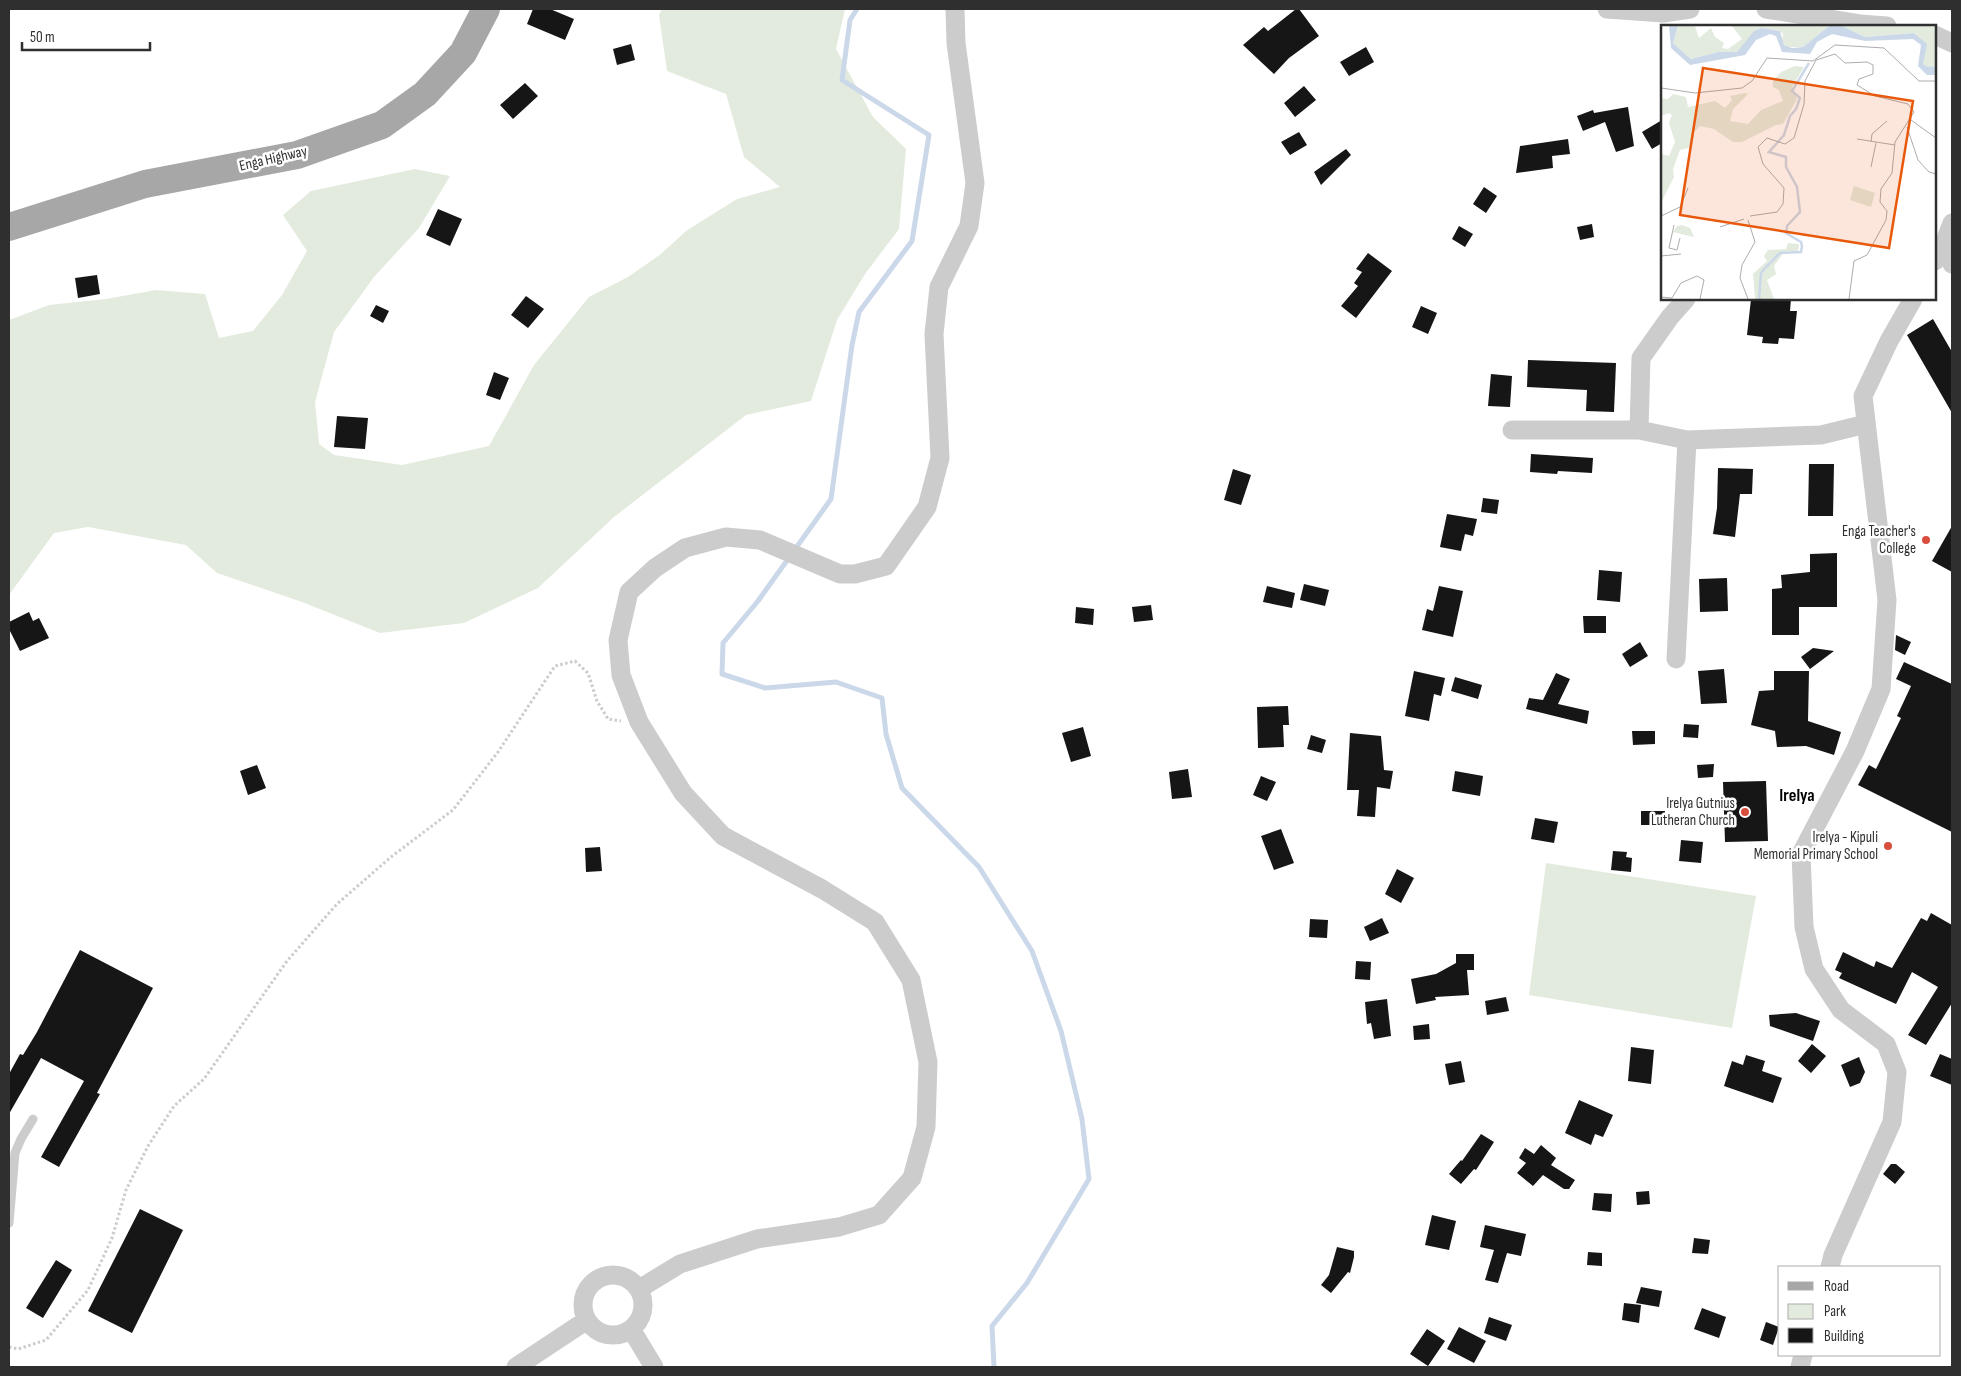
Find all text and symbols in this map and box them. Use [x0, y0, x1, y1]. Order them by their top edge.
scale bar [22, 20, 150, 52]
inset map [1661, 25, 1936, 300]
text: 50 m [30, 28, 55, 47]
street label: Enga Highway [237, 141, 309, 176]
place label: Enga Teacher's College [1842, 522, 1916, 558]
marker: Enga Teacher's College [1920, 534, 1932, 546]
district label: Irelya [1779, 785, 1815, 806]
place label: Irelya Gutnius Lutheran Church [1651, 794, 1735, 830]
marker: Irelya Gutnius Lutheran Church [1739, 806, 1751, 818]
place label: Irelya - Kipuli Memorial Primary School [1754, 828, 1878, 864]
marker: Irelya - Kipuli Memorial Primary School [1882, 840, 1894, 852]
legend [1778, 1266, 1941, 1356]
text: Road [1824, 1277, 1849, 1296]
text: Park [1824, 1302, 1846, 1321]
text: Building [1824, 1327, 1864, 1346]

